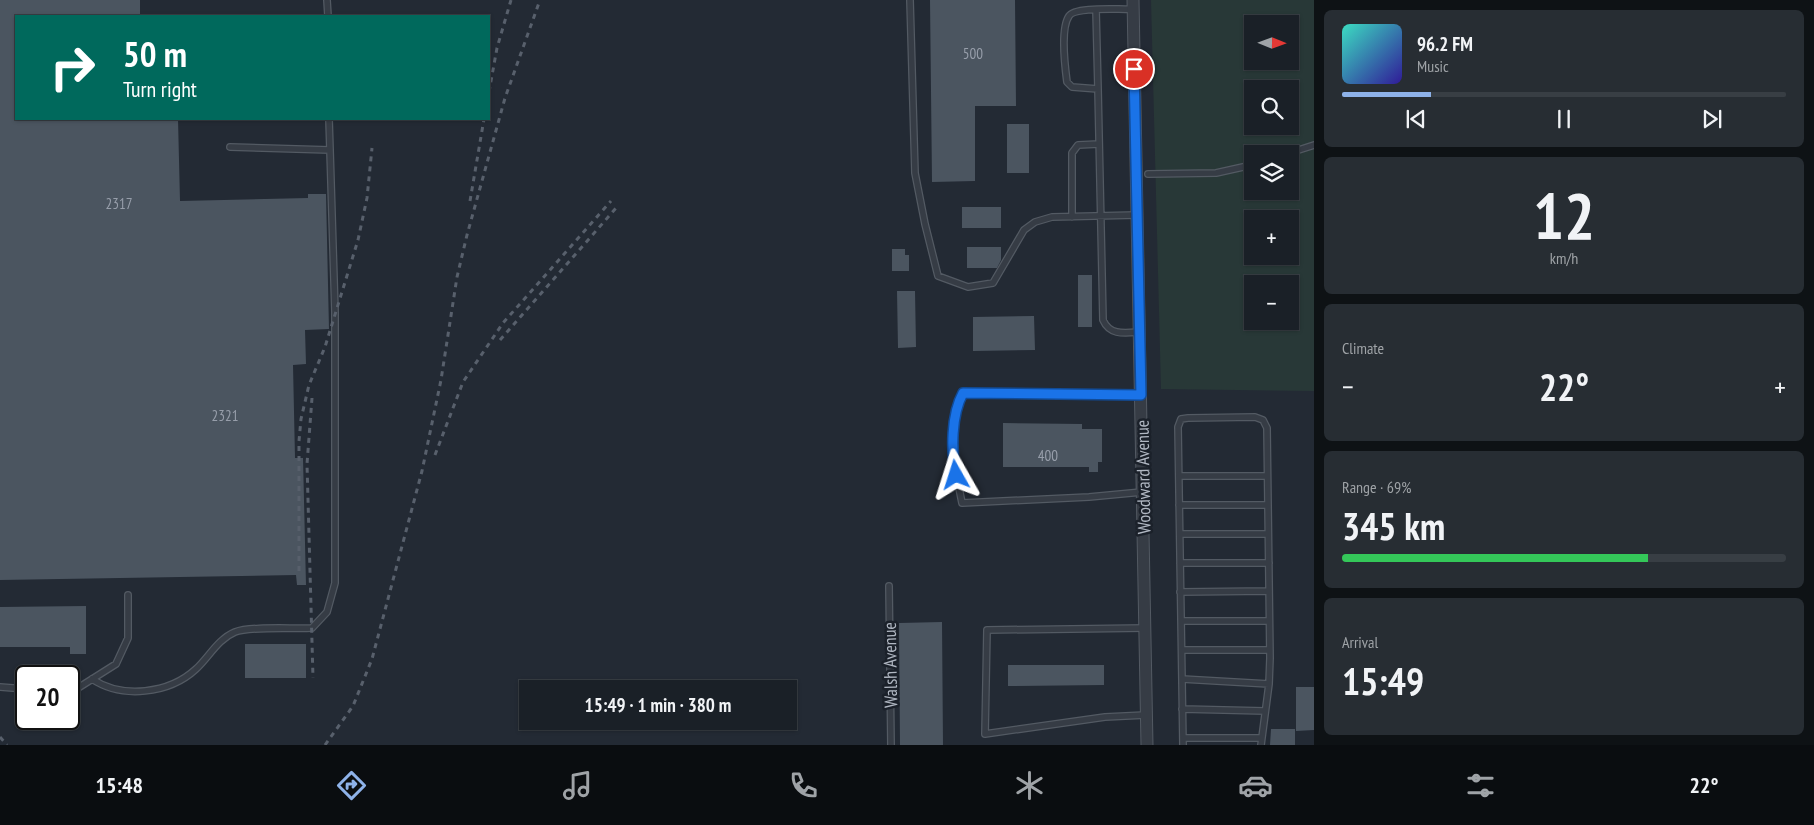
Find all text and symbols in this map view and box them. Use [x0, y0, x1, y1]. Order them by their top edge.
north arrow [1244, 15, 1299, 70]
map controls [1244, 15, 1299, 330]
text: 50 m [123, 31, 187, 77]
text: 96.2 FM [1417, 32, 1473, 56]
icon: right [40, 35, 105, 100]
house number: 500 [963, 44, 983, 63]
pin [1113, 48, 1155, 90]
icon: arrive [1120, 55, 1148, 83]
text: Music [1417, 56, 1449, 76]
text: Turn right [123, 75, 197, 103]
button: search [1244, 80, 1299, 135]
icon: previous [1402, 105, 1430, 133]
icon: pause [1550, 105, 1578, 133]
icon: next [1698, 105, 1726, 133]
button: layers [1244, 145, 1299, 200]
text: 12 [1533, 173, 1595, 257]
house number: 2317 [105, 194, 133, 213]
button: + [1244, 210, 1299, 265]
text: km/h [1550, 248, 1578, 268]
button: − [1244, 275, 1299, 330]
text: Climate [1342, 338, 1384, 358]
text: 22° [1539, 362, 1589, 411]
text: − [1342, 368, 1354, 405]
text: + [1774, 368, 1786, 405]
house number: 2321 [211, 406, 239, 425]
street label: Woodward Avenue [1131, 420, 1155, 534]
house number: 400 [1038, 446, 1058, 465]
position arrow [929, 448, 981, 500]
text: Range · 69% [1342, 477, 1411, 497]
text: 345 km [1342, 501, 1445, 550]
street label: Walsh Avenue [878, 622, 902, 708]
text: Arrival [1342, 632, 1378, 652]
text: 15:49 [1342, 656, 1424, 705]
speed limit sign: 20 [15, 665, 80, 730]
text: 15:49 · 1 min · 380 m [585, 693, 731, 717]
icon: directions [334, 768, 369, 803]
icon: music [560, 768, 595, 803]
icon: phone [786, 768, 821, 803]
icon: climate [1012, 768, 1047, 803]
icon: car [1238, 768, 1273, 803]
icon: filters [1463, 768, 1498, 803]
text: 15:48 [95, 771, 143, 799]
text: 22° [1689, 771, 1718, 799]

